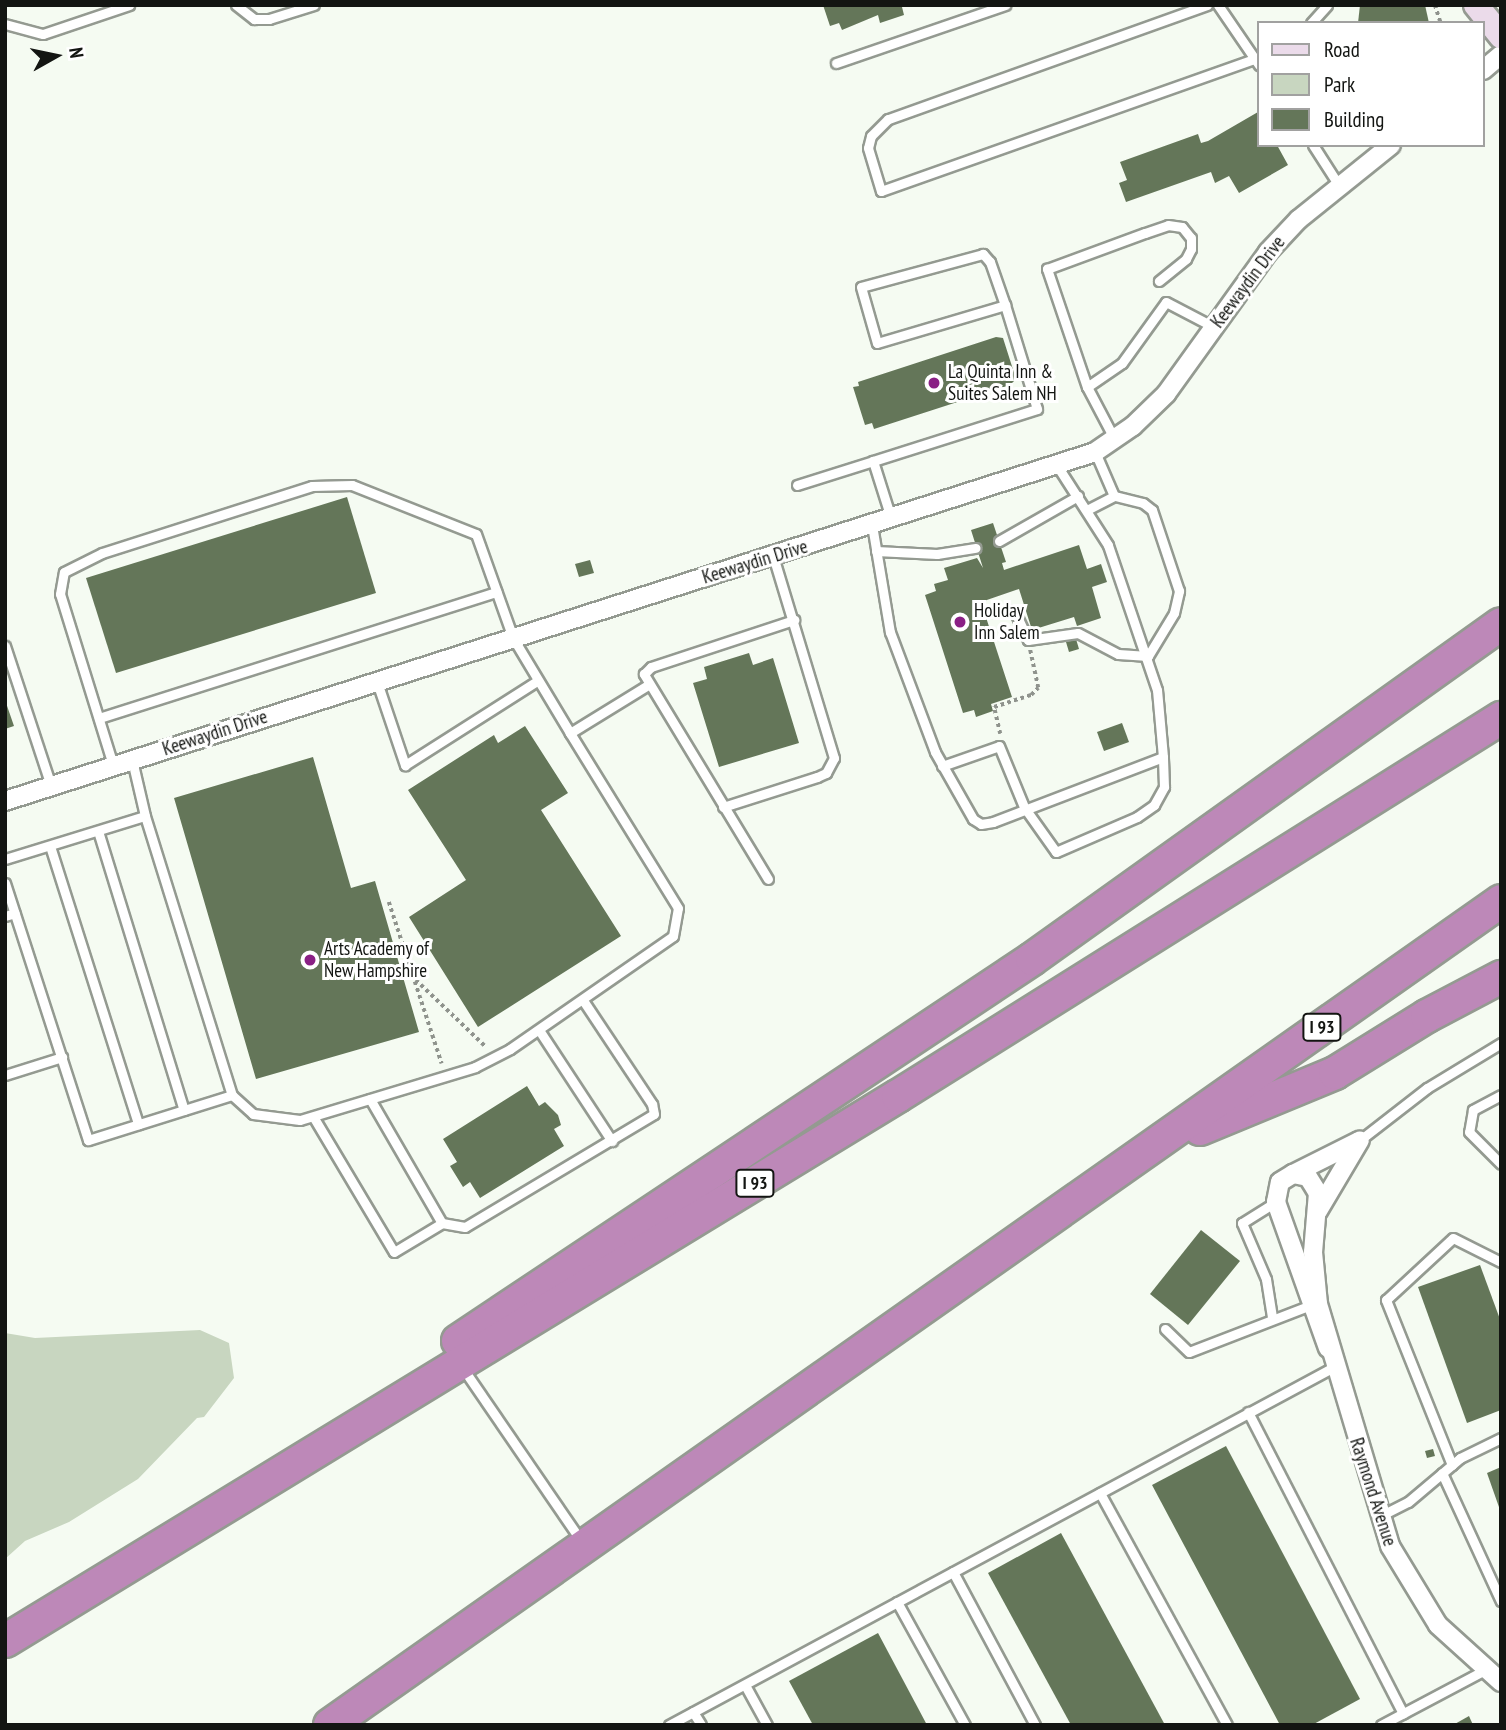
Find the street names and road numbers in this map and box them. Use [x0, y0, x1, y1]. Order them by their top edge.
street label: Keewaydin Drive [1206, 232, 1290, 332]
street label: Keewaydin Drive [699, 535, 811, 589]
street label: Keewaydin Drive [160, 705, 270, 761]
road number: I 93 [1301, 1012, 1343, 1042]
road number: I 93 [734, 1168, 776, 1198]
street label: Raymond Avenue [1345, 1435, 1401, 1549]

